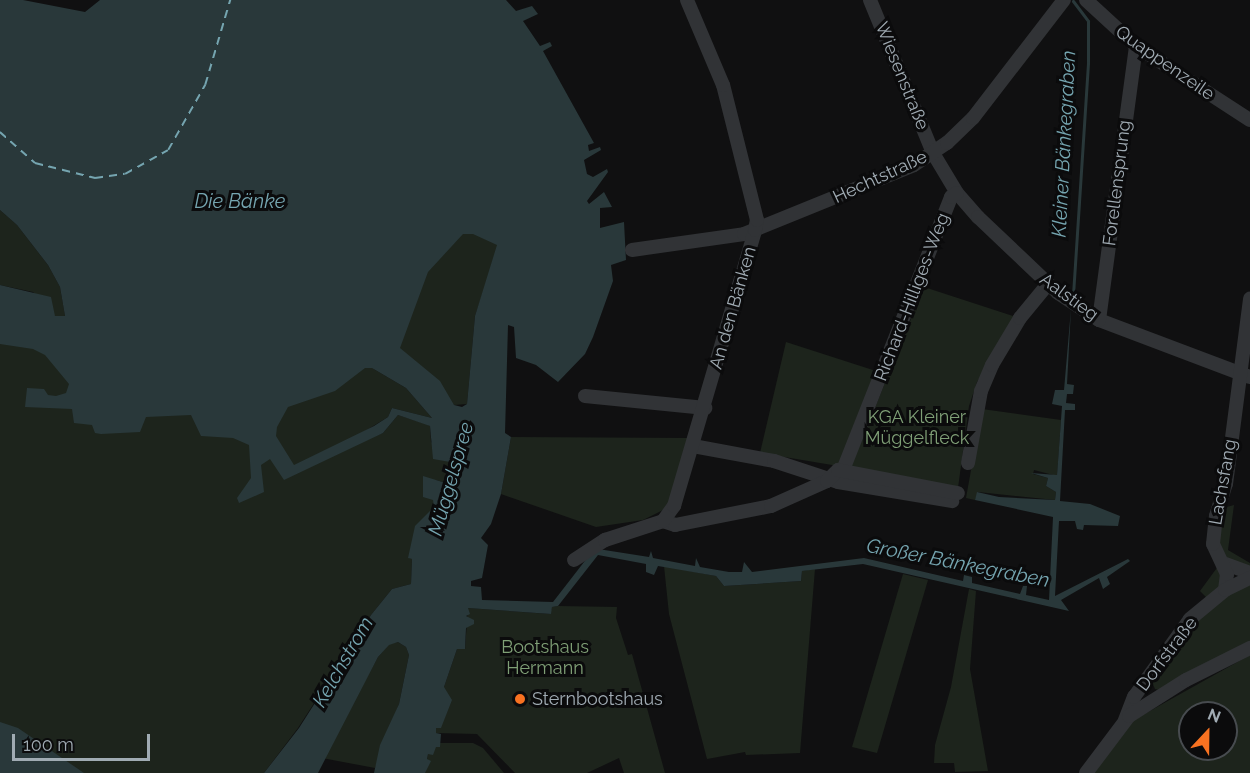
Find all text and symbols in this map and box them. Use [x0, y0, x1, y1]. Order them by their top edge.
street label: Wiesenstraße [871, 19, 933, 133]
street label: Quappenzeile [1111, 21, 1219, 105]
water label: Kleiner Bänkegraben [1047, 50, 1081, 238]
street label: Forellensprung [1099, 119, 1135, 247]
street label: Hechtstraße [830, 146, 930, 208]
water label: Die Bänke [194, 189, 286, 213]
street label: Richard-Hilliges-Weg [870, 210, 954, 384]
street label: An den Bänken [705, 244, 761, 372]
street label: Aalstieg [1036, 269, 1102, 325]
park label: KGA Kleiner Müggelfleck [865, 407, 969, 450]
water label: Müggelspree [423, 419, 479, 539]
street label: Lachsfang [1205, 437, 1241, 527]
water label: Großer Bänkegraben [864, 533, 1052, 593]
water label: Kelchstrom [307, 612, 379, 712]
street label: Dorfstraße [1132, 613, 1202, 695]
park label: Bootshaus Hermann [501, 637, 589, 680]
place label: Sternbootshaus [532, 688, 663, 710]
marker: Sternbootshaus [513, 692, 527, 706]
north arrow [1178, 701, 1238, 761]
text: N [1205, 705, 1223, 727]
scale bar [15, 722, 153, 760]
text: 100 m [23, 734, 74, 755]

